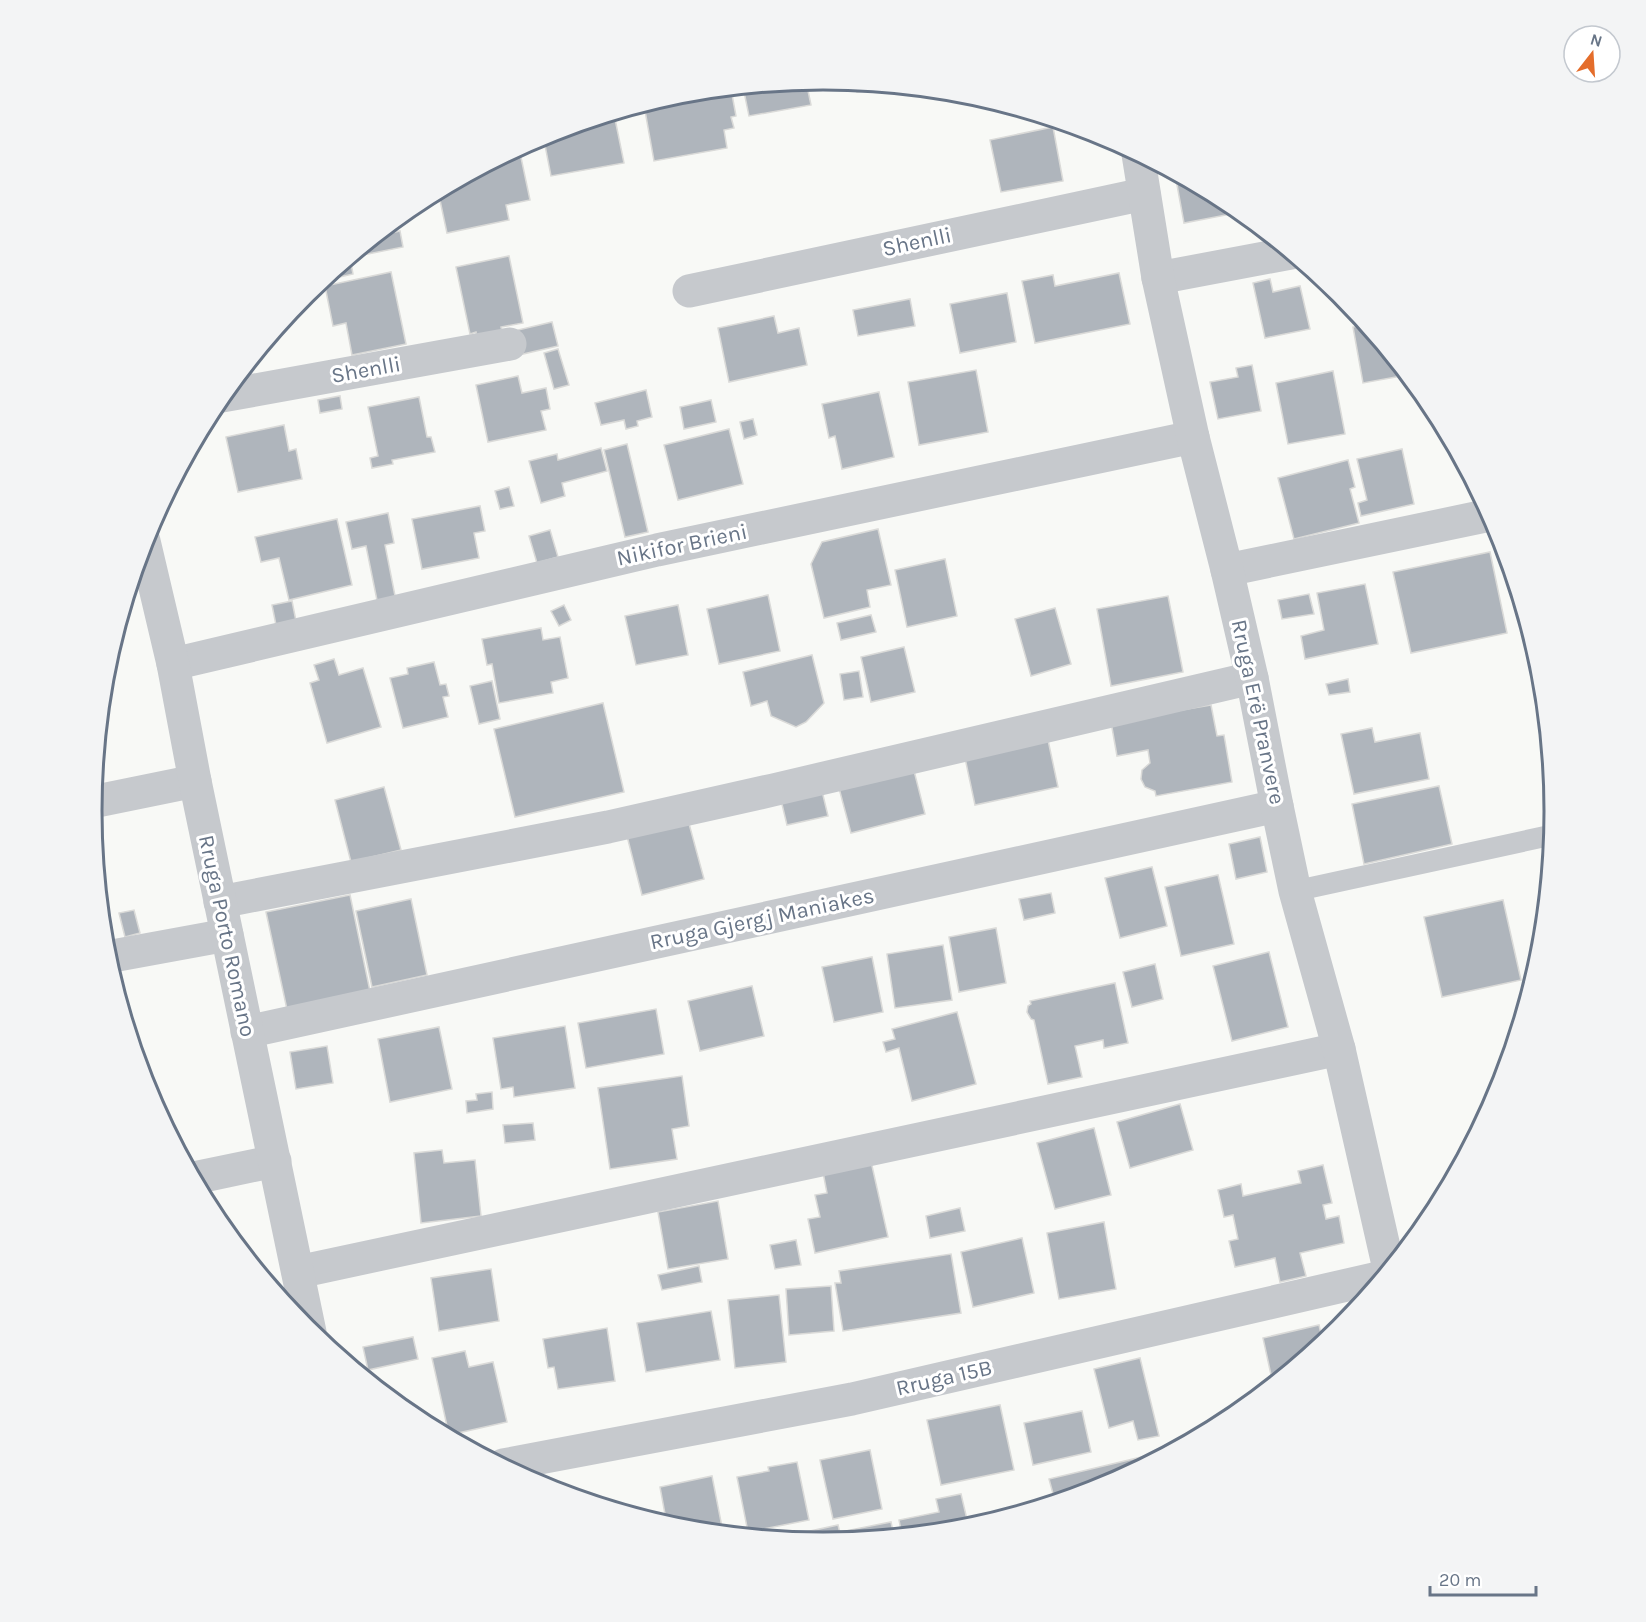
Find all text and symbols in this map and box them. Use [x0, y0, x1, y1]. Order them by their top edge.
north arrow [1562, 24, 1622, 84]
text: N [1588, 29, 1605, 51]
street label: Shenlli [880, 222, 954, 262]
street label: Shenlli [329, 351, 403, 389]
street label: Nikifor Brieni [614, 518, 750, 572]
street label: Rruga Erë Pranvere [1226, 617, 1290, 807]
street label: Rruga Porto Romano [193, 833, 261, 1039]
street label: Rruga Gjergj Maniakes [648, 883, 876, 955]
street label: Rruga 15B [893, 1354, 995, 1402]
scale bar [1430, 1559, 1536, 1597]
text: 20 m [1439, 1569, 1481, 1591]

